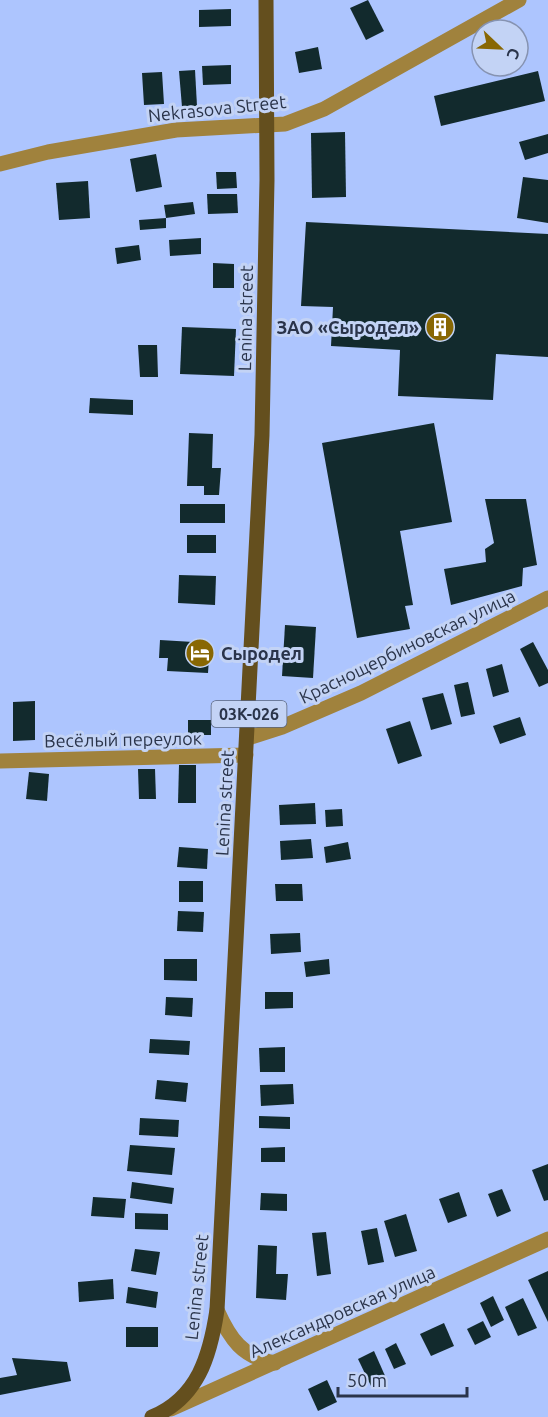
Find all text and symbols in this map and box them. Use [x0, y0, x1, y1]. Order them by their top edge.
north arrow [470, 18, 530, 78]
text: С [504, 46, 524, 62]
street label: Nekrasova Street [147, 91, 287, 125]
street label: Lenina street [234, 265, 256, 371]
building icon: ЗАО «Сыродел» [424, 311, 456, 343]
place label: ЗАО «Сыродел» [276, 317, 419, 337]
street label: Краснощербиновская улица [296, 585, 518, 707]
hotel icon: Сыродел [184, 637, 216, 669]
place label: Сыродел [221, 643, 302, 663]
road number: 03К-026 [212, 701, 286, 727]
street label: Весёлый переулок [44, 728, 202, 750]
street label: Lenina street [211, 750, 237, 856]
street label: Lenina street [181, 1233, 211, 1341]
street label: Александровская улица [246, 1261, 438, 1361]
scale bar [338, 1360, 467, 1398]
text: 50 m [347, 1370, 387, 1390]

